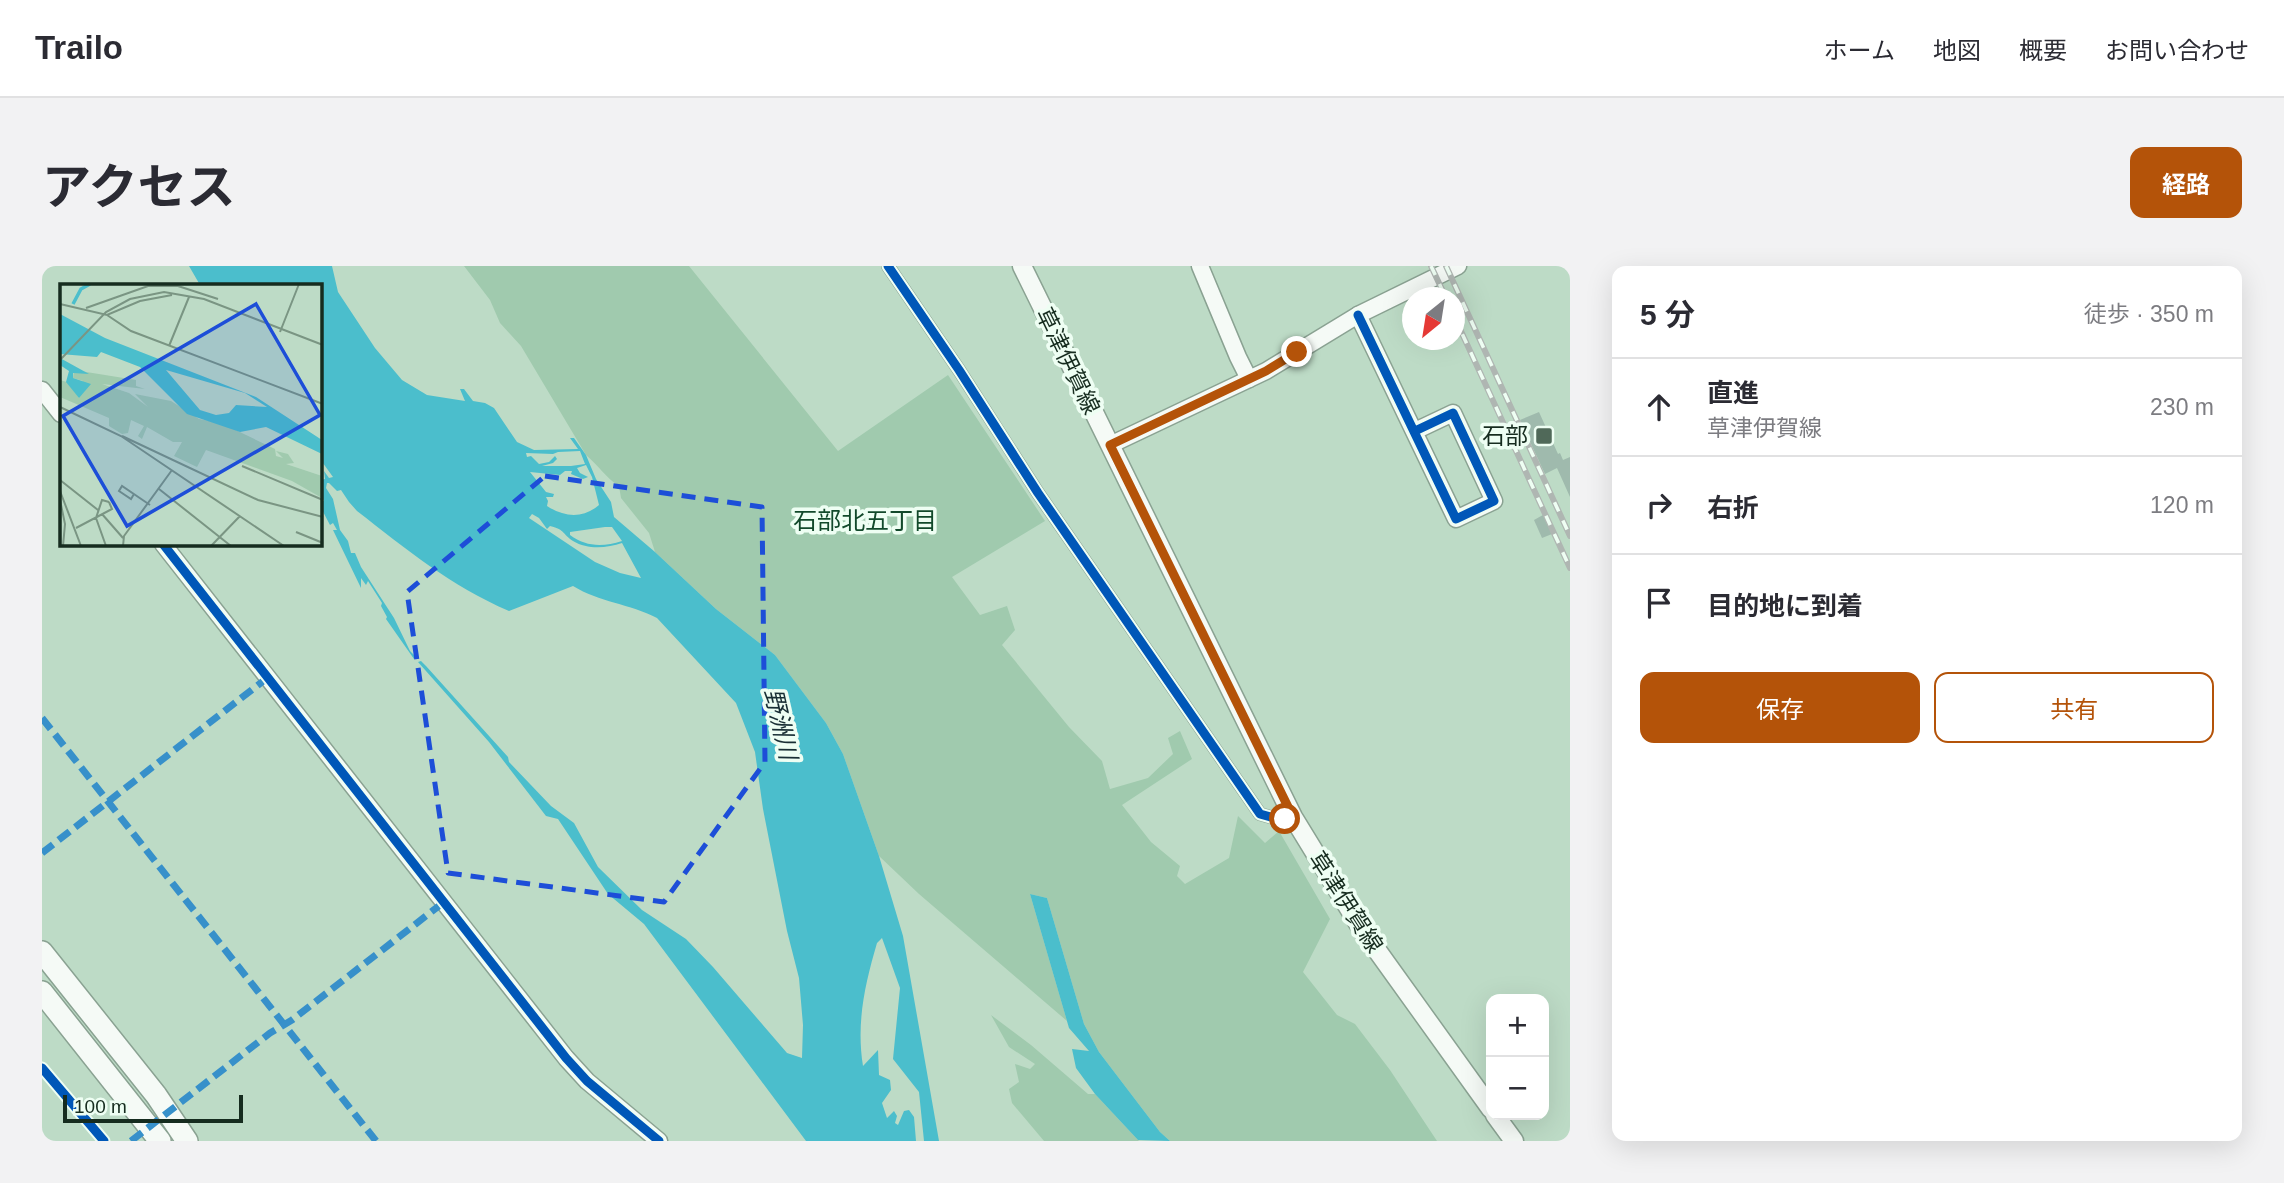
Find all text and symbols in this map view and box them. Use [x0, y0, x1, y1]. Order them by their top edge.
text: Trailo [35, 29, 123, 66]
text: ホーム [1824, 37, 1895, 64]
text: 地図 [1933, 37, 1981, 64]
text: 概要 [2019, 37, 2067, 64]
text: お問い合わせ [2105, 37, 2249, 64]
button: 経路 [2130, 147, 2242, 218]
text: アクセス [42, 160, 236, 214]
inset map [60, 284, 322, 546]
north arrow [1402, 287, 1465, 350]
text: 5 分 [1640, 298, 1695, 331]
text: 徒歩 · 350 m [2084, 301, 2214, 327]
street label: 草津伊賀線 [1031, 304, 1105, 418]
route end [1281, 336, 1312, 367]
text: 直進 [1707, 378, 1759, 408]
icon: ahead [1640, 388, 1678, 426]
text: 230 m [2150, 394, 2214, 420]
text: 草津伊賀線 [1707, 415, 1822, 441]
place label: 石部 [1482, 423, 1528, 449]
marker: 石部 [1534, 426, 1554, 446]
icon: right [1640, 486, 1678, 524]
text: 120 m [2150, 492, 2214, 518]
text: 右折 [1707, 493, 1759, 523]
district label: 石部北五丁目 [793, 507, 937, 534]
icon: arrive [1640, 584, 1678, 622]
text: 目的地に到着 [1707, 591, 1863, 621]
button: 保存 [1640, 672, 1920, 743]
button: 共有 [1934, 672, 2214, 743]
water label: 野洲川 [760, 686, 803, 765]
route start [1269, 803, 1300, 834]
street label: 草津伊賀線 [1304, 847, 1388, 957]
map controls [1486, 994, 1549, 1120]
button: + [1486, 994, 1549, 1057]
button: − [1486, 1057, 1549, 1120]
scale bar [63, 1092, 243, 1124]
text: 100 m [74, 1096, 127, 1117]

